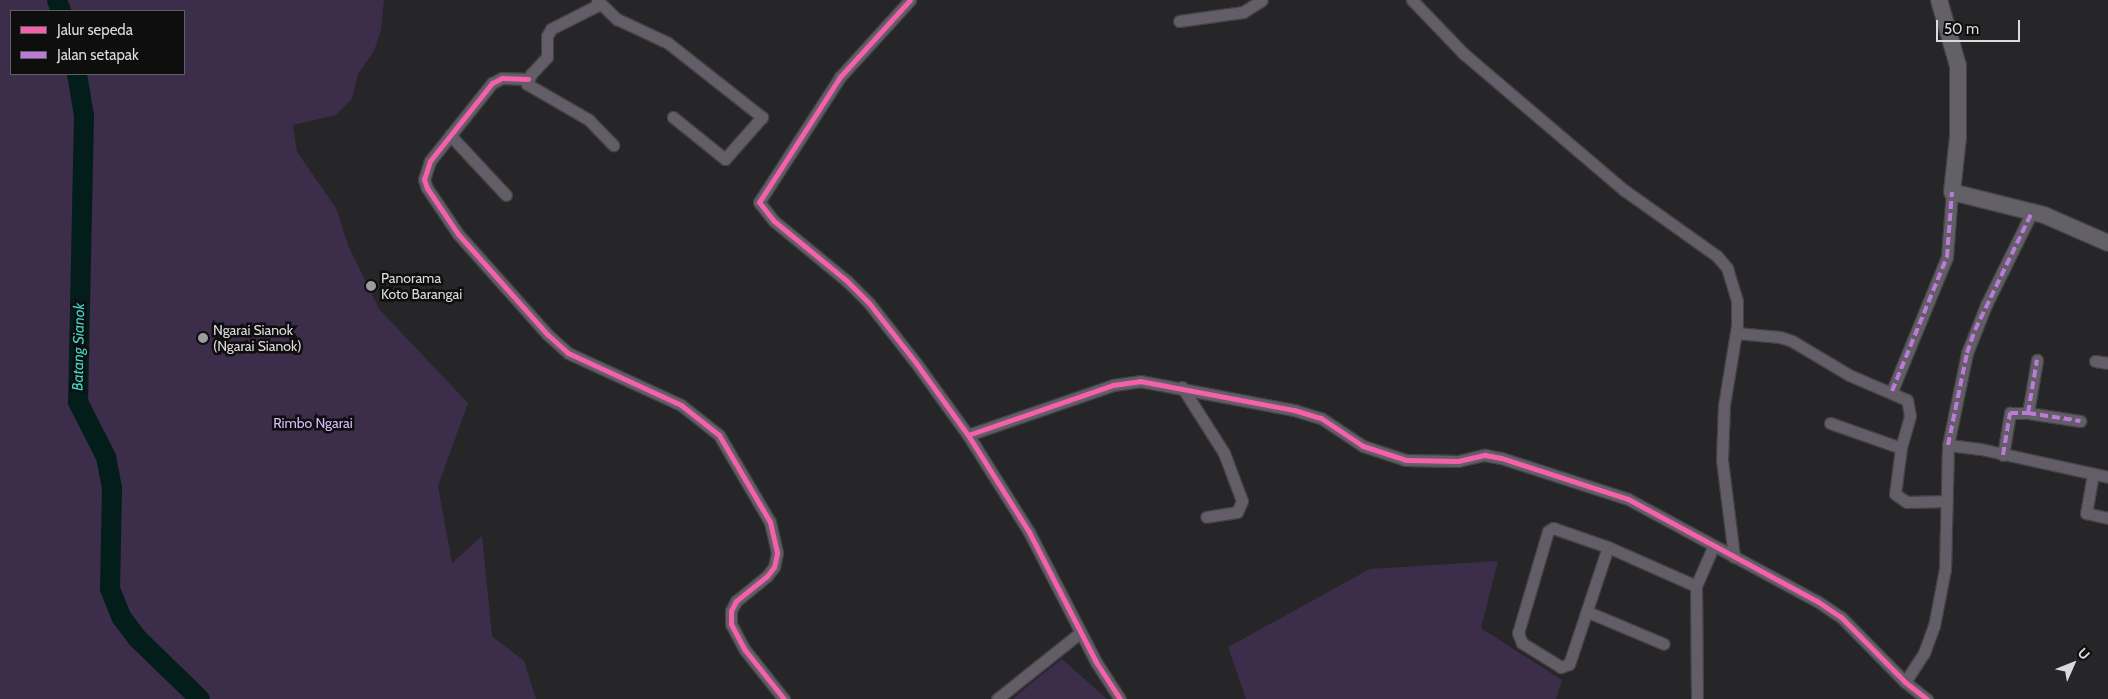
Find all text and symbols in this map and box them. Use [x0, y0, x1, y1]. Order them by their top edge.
legend [10, 10, 185, 75]
scale bar [1938, 10, 2022, 42]
text: 50 m [1944, 20, 1979, 38]
text: Jalur sepeda [57, 21, 133, 39]
text: Jalan setapak [57, 46, 139, 64]
place label: Panorama Koto Barangai [381, 270, 462, 302]
marker: Panorama Koto Barangai [365, 280, 377, 292]
water label: Batang Sianok [69, 303, 89, 391]
place label: Ngarai Sianok (Ngarai Sianok) [213, 322, 302, 354]
marker: Ngarai Sianok (Ngarai Sianok) [197, 332, 209, 344]
park label: Rimbo Ngarai [273, 415, 353, 431]
north arrow [2048, 639, 2098, 689]
text: U [2074, 644, 2094, 663]

